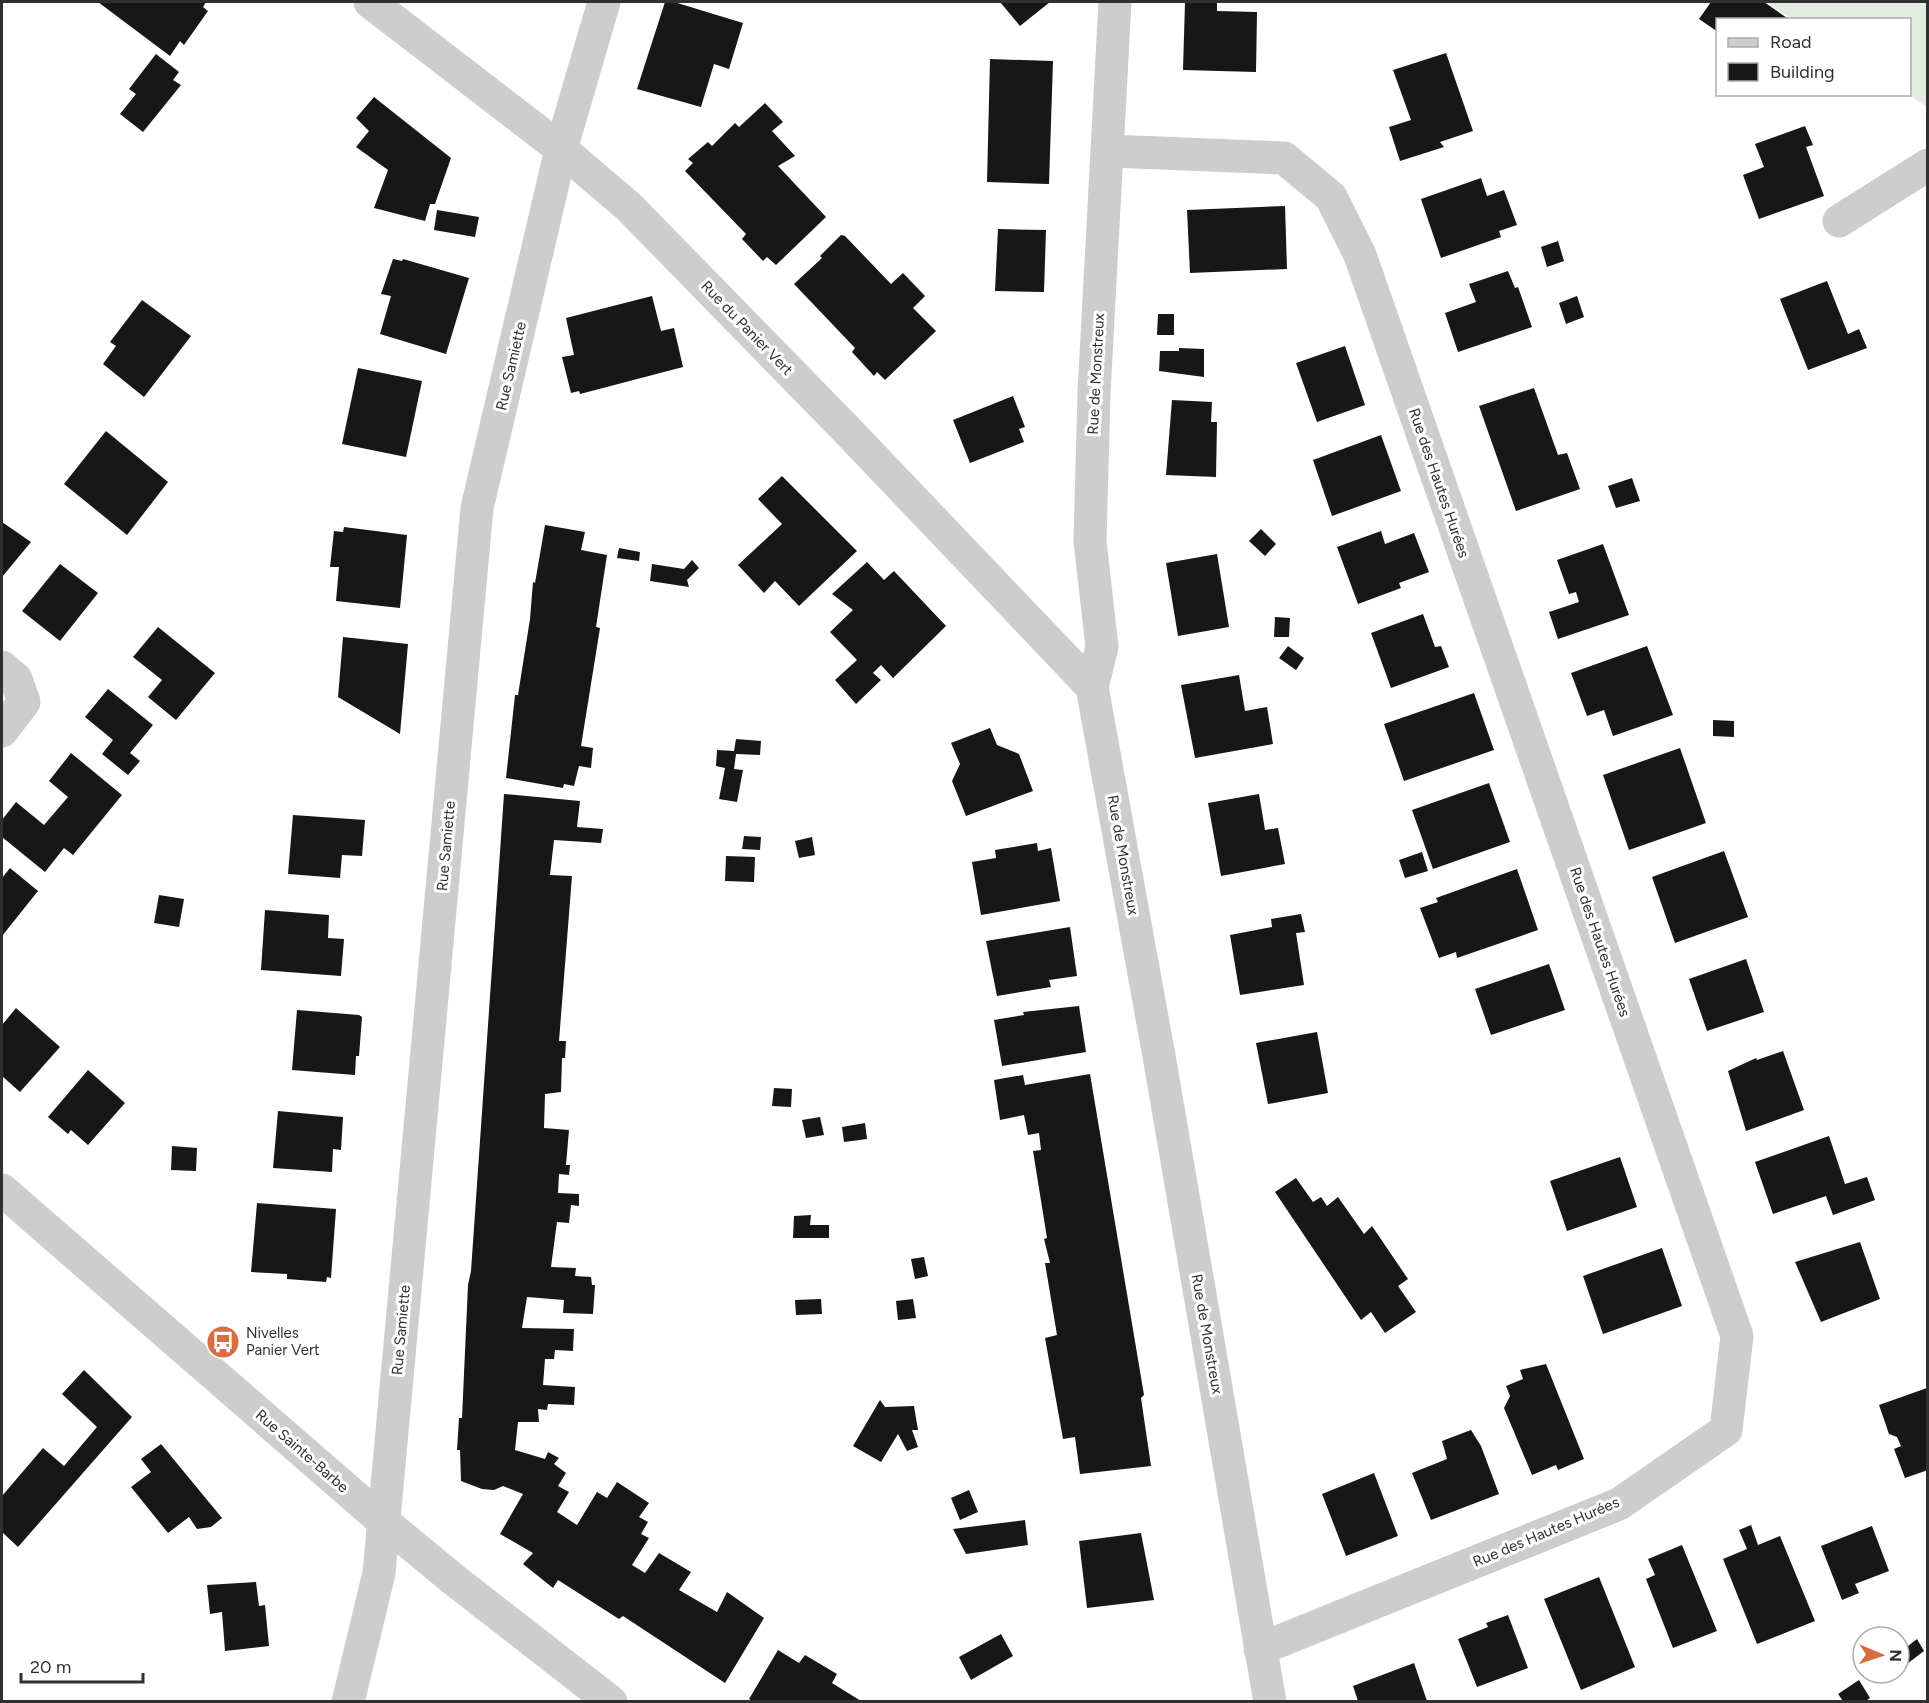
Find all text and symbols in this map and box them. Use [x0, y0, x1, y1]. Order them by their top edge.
legend [1716, 18, 1911, 96]
text: Road [1770, 31, 1811, 53]
text: Building [1770, 61, 1835, 83]
street label: Rue du Panier Vert [697, 277, 797, 379]
street label: Rue de Monstreux [1084, 313, 1108, 435]
street label: Rue Samiette [492, 320, 530, 412]
street label: Rue des Hautes Hurées [1405, 406, 1473, 560]
street label: Rue de Monstreux [1104, 794, 1142, 916]
street label: Rue Samiette [433, 800, 459, 892]
street label: Rue des Hautes Hurées [1566, 865, 1634, 1019]
street label: Rue de Monstreux [1188, 1273, 1226, 1395]
street label: Rue Samiette [388, 1284, 414, 1376]
bus stop icon: Nivelles Panier Vert [205, 1324, 241, 1360]
place label: Nivelles Panier Vert [246, 1324, 320, 1359]
street label: Rue Sainte-Barbe [252, 1406, 352, 1496]
street label: Rue des Hautes Hurées [1470, 1493, 1622, 1571]
north arrow [1851, 1625, 1911, 1685]
scale bar [21, 1646, 142, 1684]
text: N [1886, 1649, 1905, 1662]
text: 20 m [30, 1656, 71, 1678]

